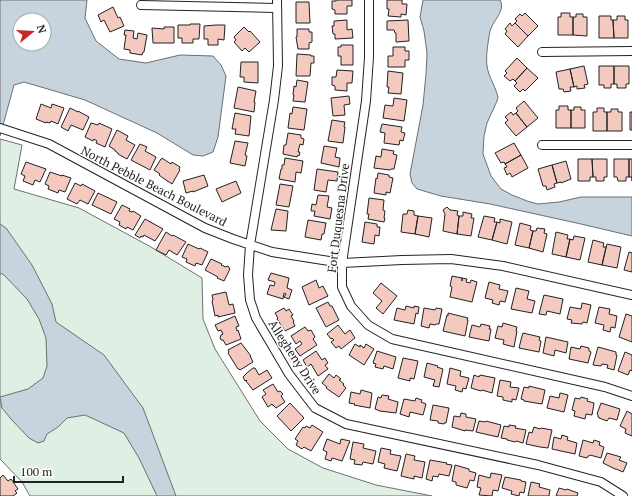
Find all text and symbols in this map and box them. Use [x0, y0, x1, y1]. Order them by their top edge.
north arrow [12, 12, 52, 52]
text: N [34, 23, 50, 36]
street label: North Pebble Beach Boulevard [79, 143, 230, 230]
street label: Fort Duquesna Drive [324, 163, 352, 273]
street label: Allegheny Drive [265, 317, 325, 397]
scale bar [14, 458, 123, 484]
text: 100 m [20, 464, 53, 479]

